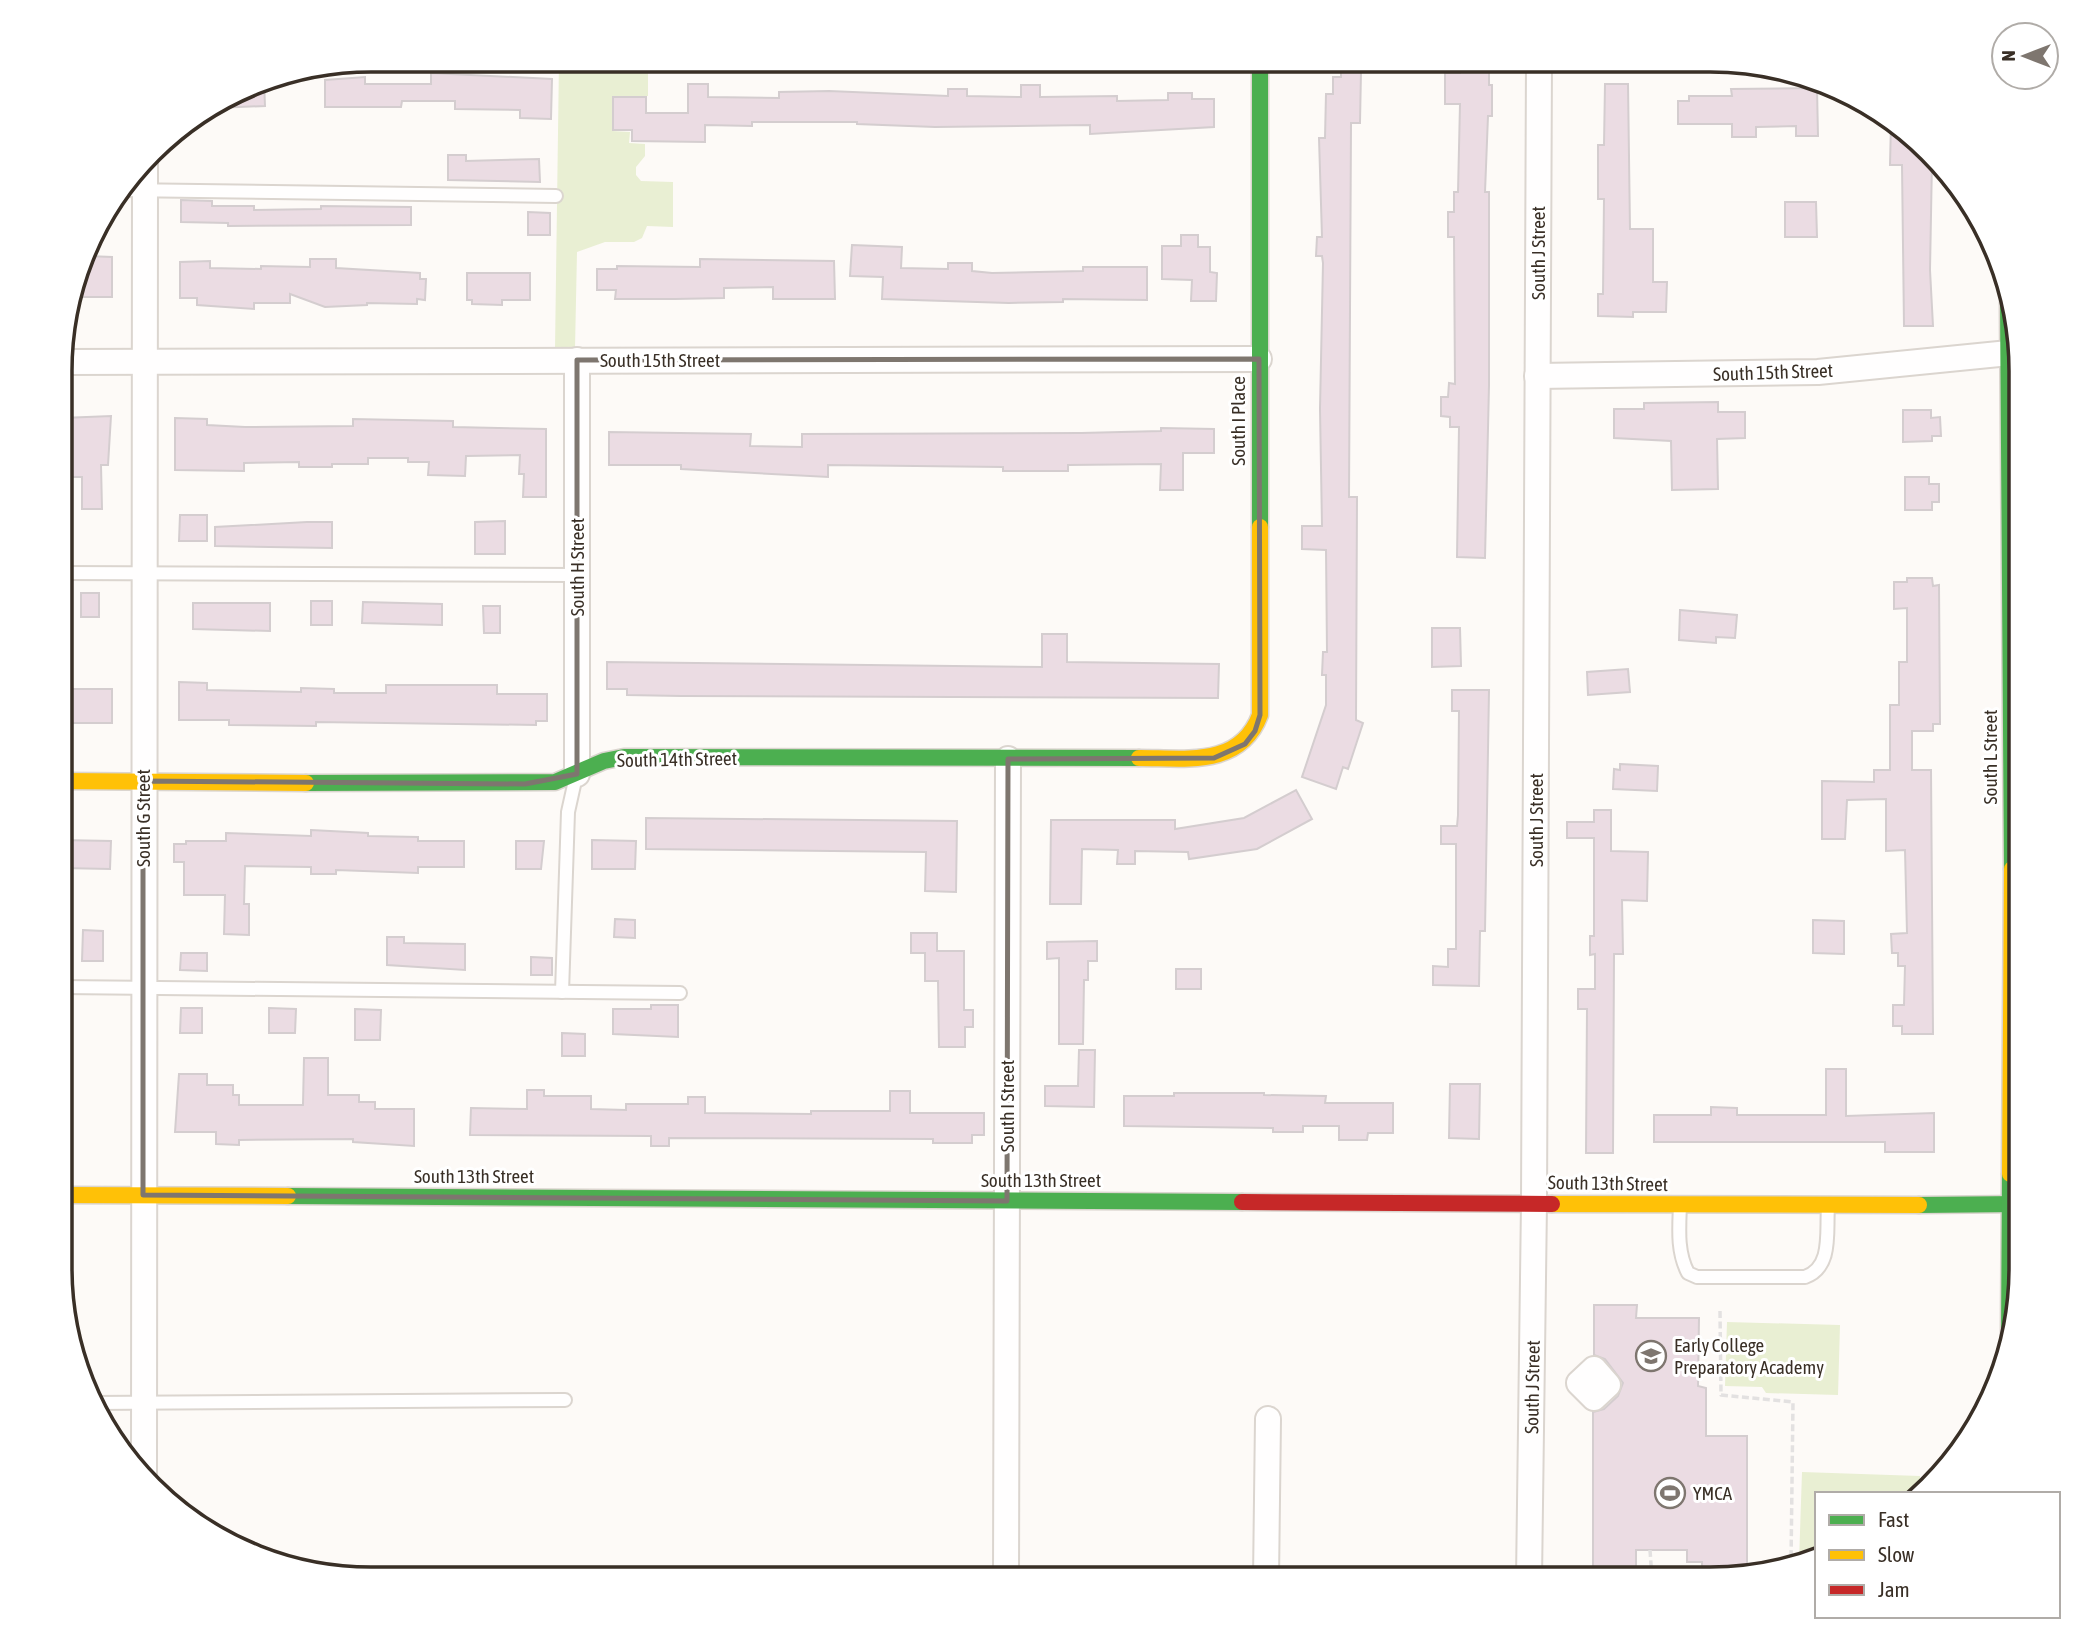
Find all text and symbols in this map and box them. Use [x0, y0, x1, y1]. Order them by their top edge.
north arrow [1990, 21, 2060, 91]
text: N [1997, 50, 2019, 62]
street label: South J Street [1527, 206, 1549, 300]
street label: South 15th Street [600, 349, 720, 371]
street label: South 15th Street [1713, 359, 1833, 385]
street label: South I Place [1227, 376, 1249, 466]
street label: South H Street [566, 518, 588, 616]
street label: South L Street [1979, 709, 2001, 805]
street label: South 14th Street [617, 747, 737, 771]
street label: South G Street [132, 769, 154, 867]
street label: South J Street [1525, 773, 1547, 867]
street label: South I Street [996, 1060, 1018, 1152]
street label: South 13th Street [414, 1165, 534, 1187]
street label: South 13th Street [981, 1169, 1101, 1191]
street label: South 13th Street [1548, 1171, 1668, 1195]
place label: Early College Preparatory Academy [1674, 1334, 1824, 1378]
school or university icon: Early College Preparatory Academy [1634, 1339, 1668, 1373]
street label: South J Street [1520, 1340, 1544, 1434]
sports icon: YMCA [1653, 1476, 1687, 1510]
place label: YMCA [1693, 1482, 1733, 1504]
legend [1815, 1492, 2060, 1618]
text: Fast [1878, 1507, 1909, 1531]
text: Slow [1878, 1542, 1915, 1566]
text: Jam [1878, 1577, 1910, 1601]

